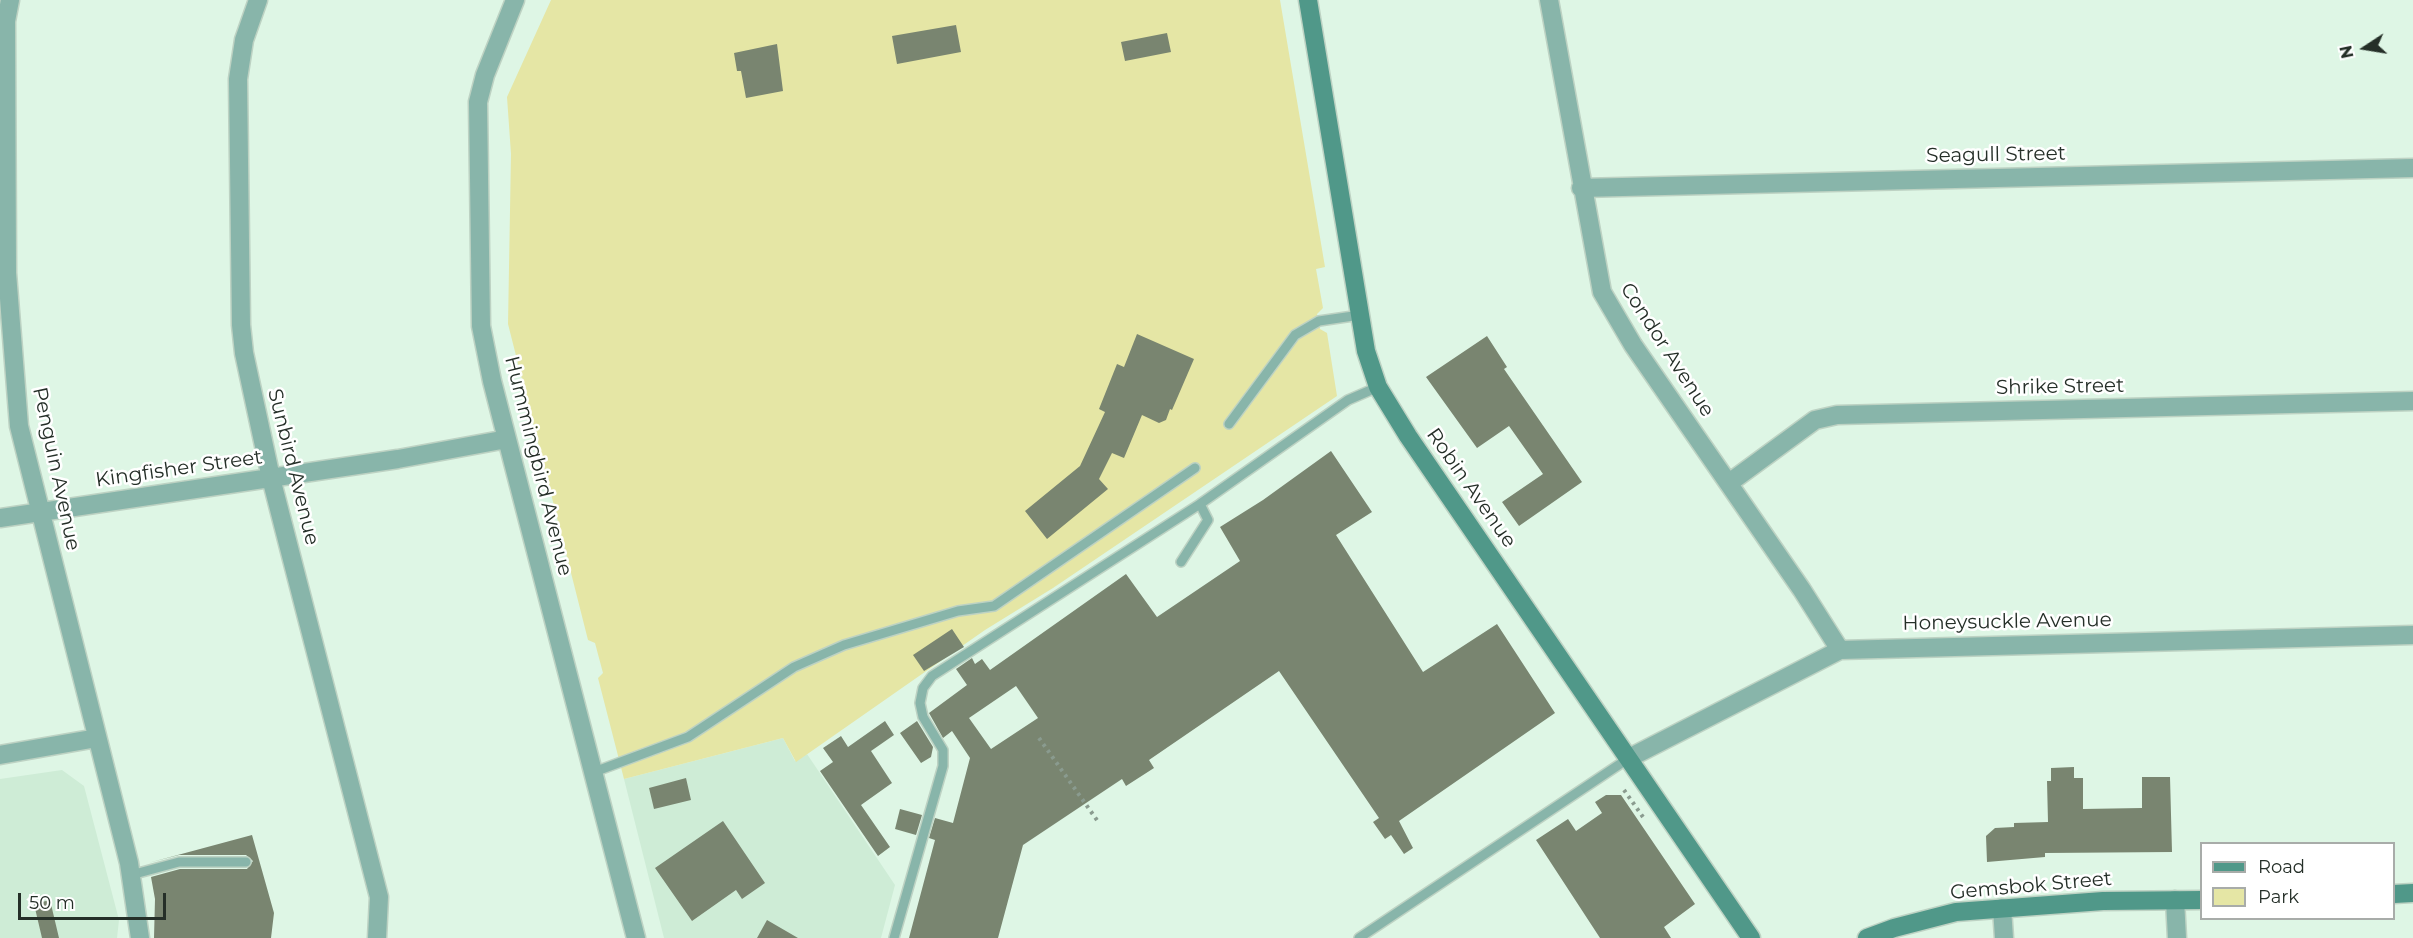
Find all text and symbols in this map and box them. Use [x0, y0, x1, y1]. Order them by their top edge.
north arrow [2335, 18, 2395, 78]
text: N [2336, 44, 2358, 60]
street label: Seagull Street [1926, 142, 2066, 168]
street label: Condor Avenue [1615, 279, 1719, 421]
street label: Hummingbird Avenue [499, 354, 577, 578]
street label: Shrike Street [1996, 374, 2124, 400]
street label: Penguin Avenue [27, 385, 85, 553]
street label: Sunbird Avenue [262, 386, 324, 548]
street label: Robin Avenue [1421, 424, 1521, 552]
street label: Kingfisher Street [94, 445, 264, 493]
street label: Honeysuckle Avenue [1902, 608, 2112, 636]
legend [2200, 842, 2395, 920]
text: Road [2258, 856, 2305, 878]
street label: Gemsbok Street [1949, 867, 2113, 905]
scale bar [21, 881, 170, 919]
text: Park [2258, 886, 2299, 908]
text: 50 m [29, 892, 75, 914]

